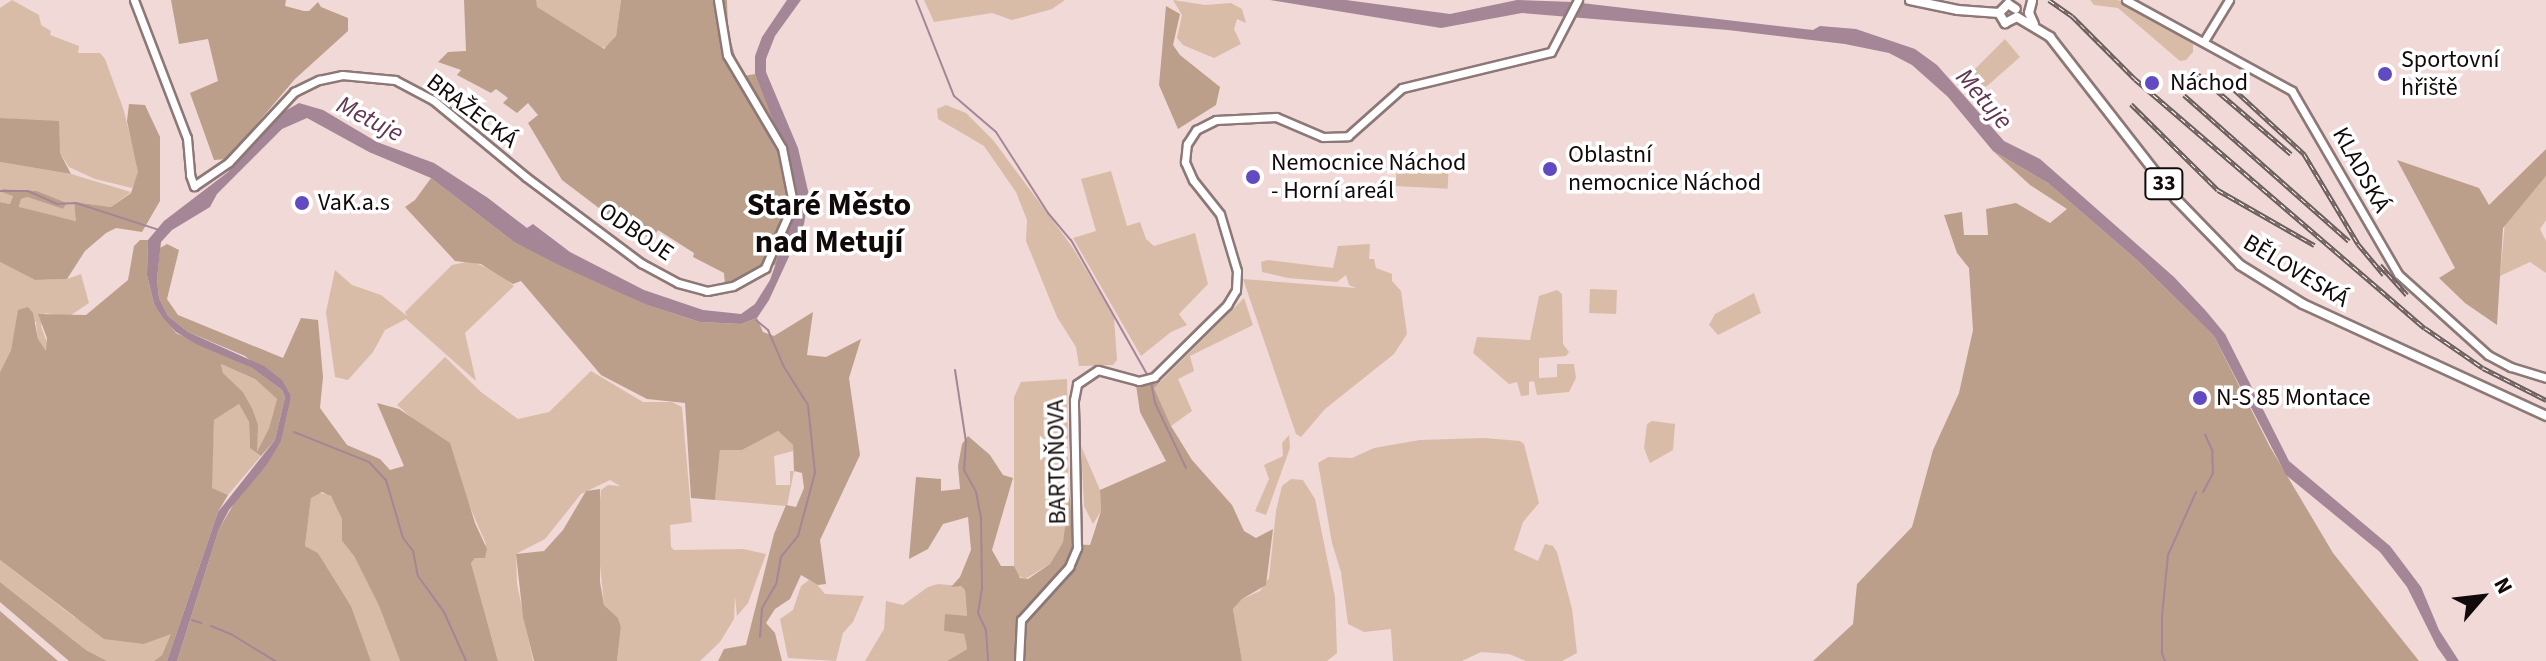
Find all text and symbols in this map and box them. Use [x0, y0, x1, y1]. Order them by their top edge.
place label: Sportovní hřiště [2401, 46, 2499, 102]
water label: Metuje [1949, 62, 2019, 136]
marker: Sportovní hřiště [2376, 65, 2394, 83]
street label: BRAŽECKÁ [421, 67, 523, 155]
place label: Náchod [2170, 69, 2248, 97]
marker: Náchod [2141, 72, 2163, 94]
water label: Metuje [331, 89, 409, 149]
street label: KLADSKÁ [2326, 122, 2396, 218]
place label: Oblastní nemocnice Náchod [1568, 141, 1761, 197]
place label: Nemocnice Náchod - Horní areál [1271, 149, 1466, 205]
marker: Oblastní nemocnice Náchod [1539, 158, 1561, 180]
marker: Nemocnice Náchod - Horní areál [1242, 166, 1264, 188]
road number: 33 [2144, 166, 2184, 202]
district label: Staré Město nad Metují [747, 187, 911, 262]
place label: VaK.a.s [318, 189, 390, 217]
marker: VaK.a.s [293, 194, 311, 212]
street label: ODBOJE [593, 197, 679, 267]
street label: BĚLOVESKÁ [2238, 228, 2354, 314]
place label: N-S 85 Montace [2216, 384, 2370, 412]
marker: N-S 85 Montace [2191, 389, 2209, 407]
street label: BARTOŇOVA [1042, 399, 1072, 525]
north arrow [2442, 557, 2522, 637]
text: N [2486, 572, 2521, 600]

